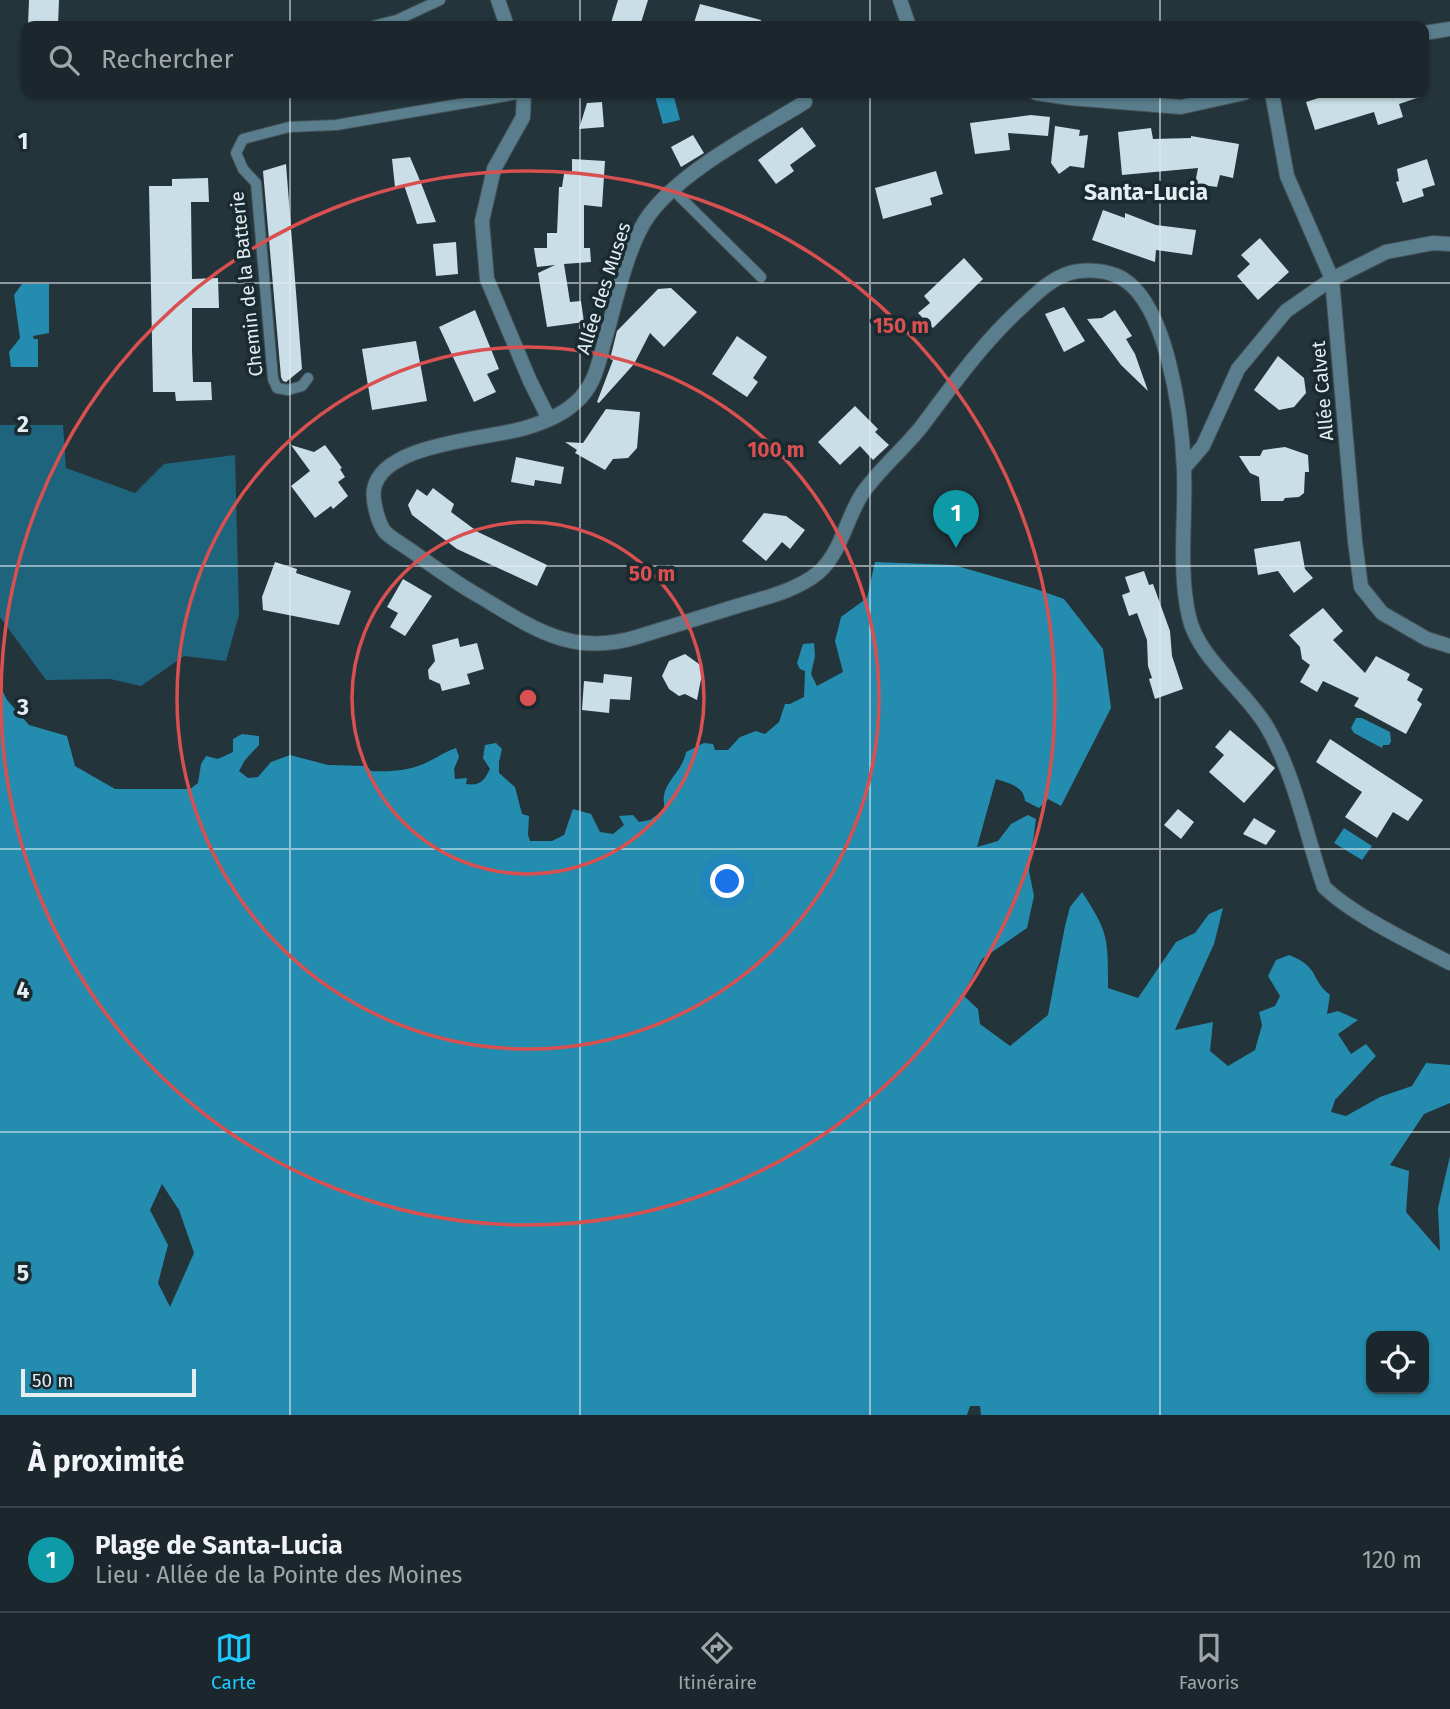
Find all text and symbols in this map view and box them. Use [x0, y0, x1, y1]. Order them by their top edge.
search box [21, 21, 1429, 98]
icon: search [45, 41, 83, 79]
text: Rechercher [101, 44, 233, 75]
text: 1 [18, 127, 28, 155]
district label: Santa-Lucia [1084, 178, 1208, 206]
street label: Chemin de la Batterie [225, 190, 268, 378]
street label: Allée des Muses [571, 219, 636, 357]
text: 150 m [873, 313, 929, 339]
street label: Allée Calvet [1307, 340, 1338, 442]
text: 2 [17, 410, 29, 438]
text: 100 m [747, 437, 805, 463]
pin: 1 [933, 490, 979, 548]
text: 50 m [629, 561, 675, 587]
centre of rings [516, 686, 540, 710]
text: 3 [16, 693, 29, 721]
your location [710, 864, 744, 898]
text: 4 [17, 976, 30, 1004]
text: 5 [17, 1259, 29, 1287]
map controls [1366, 1331, 1429, 1394]
button: locate [1366, 1331, 1429, 1394]
scale bar [21, 1366, 196, 1398]
text: 50 m [32, 1369, 73, 1392]
text: À proximité [28, 1443, 184, 1479]
text: Plage de Santa-Lucia [95, 1530, 343, 1561]
text: 1 [46, 1546, 56, 1574]
text: 120 m [1362, 1546, 1422, 1574]
text: Lieu · Allée de la Pointe des Moines [95, 1561, 462, 1589]
tab: Carte [211, 1629, 256, 1694]
tab: Itinéraire [678, 1629, 757, 1694]
tab: Favoris [1179, 1629, 1239, 1694]

